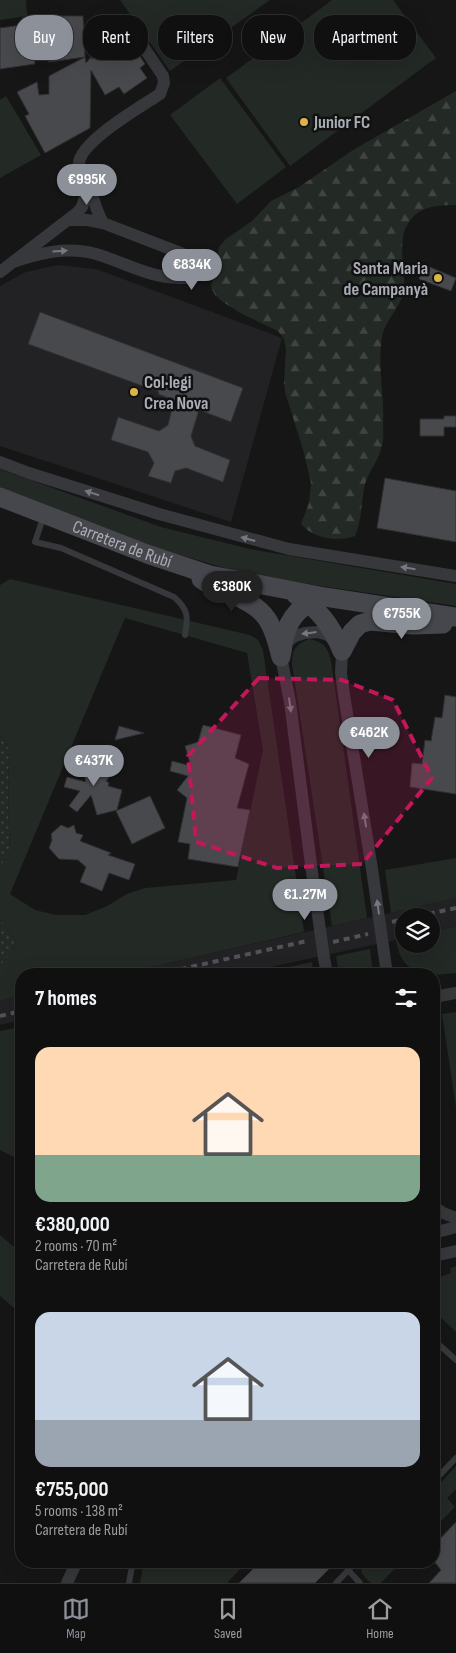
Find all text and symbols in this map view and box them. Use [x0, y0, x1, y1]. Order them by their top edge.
chip: Buy [15, 15, 73, 60]
chip: Rent [83, 15, 148, 60]
chip: Filters [158, 15, 232, 60]
chip: New [242, 15, 304, 60]
chip: Apartment [314, 15, 416, 60]
place label: Junior FC [313, 112, 370, 133]
marker: Junior FC [298, 116, 310, 128]
pin: €995K [52, 164, 122, 206]
text: €995K [68, 170, 106, 189]
one-way arrow [52, 247, 68, 255]
pin: €834K [157, 248, 227, 291]
text: €834K [173, 255, 211, 274]
place label: Santa Maria de Campanyà [344, 258, 428, 300]
marker: Santa Maria de Campanyà [432, 272, 444, 284]
place label: Col·legi Crea Nova [144, 372, 208, 414]
marker: Col·legi Crea Nova [128, 386, 140, 398]
one-way arrow [85, 489, 100, 496]
street label: Carretera de Rubí [70, 516, 175, 572]
one-way arrow [241, 535, 256, 543]
one-way arrow [400, 564, 416, 572]
pin: €380K [197, 570, 267, 613]
text: €380K [213, 577, 251, 596]
pin: €755K [367, 598, 437, 640]
text: €755K [383, 604, 421, 623]
one-way arrow [300, 630, 316, 638]
one-way arrow [286, 698, 294, 714]
pin: €462K [334, 716, 404, 759]
text: €462K [350, 723, 388, 742]
pin: €437K [59, 744, 129, 787]
text: €437K [75, 751, 113, 770]
one-way arrow [360, 812, 368, 828]
pin: €1.27M [264, 878, 346, 921]
text: €1.27M [283, 885, 327, 904]
one-way arrow [374, 899, 382, 915]
map controls [395, 908, 440, 953]
button: layers [395, 908, 440, 953]
icon: filters [392, 984, 420, 1012]
text: 7 homes [35, 986, 97, 1011]
icon: home [183, 1079, 273, 1169]
text: €380,000 [35, 1212, 110, 1237]
text: 2 rooms · 70 m² [35, 1237, 117, 1256]
text: Carretera de Rubí [35, 1256, 128, 1275]
icon: home [183, 1344, 273, 1434]
text: €755,000 [35, 1477, 108, 1502]
text: 5 rooms · 138 m² [35, 1502, 123, 1521]
text: Carretera de Rubí [35, 1521, 128, 1540]
tab: Map [62, 1595, 90, 1642]
tab: Saved [214, 1595, 242, 1642]
tab: Home [366, 1595, 394, 1642]

